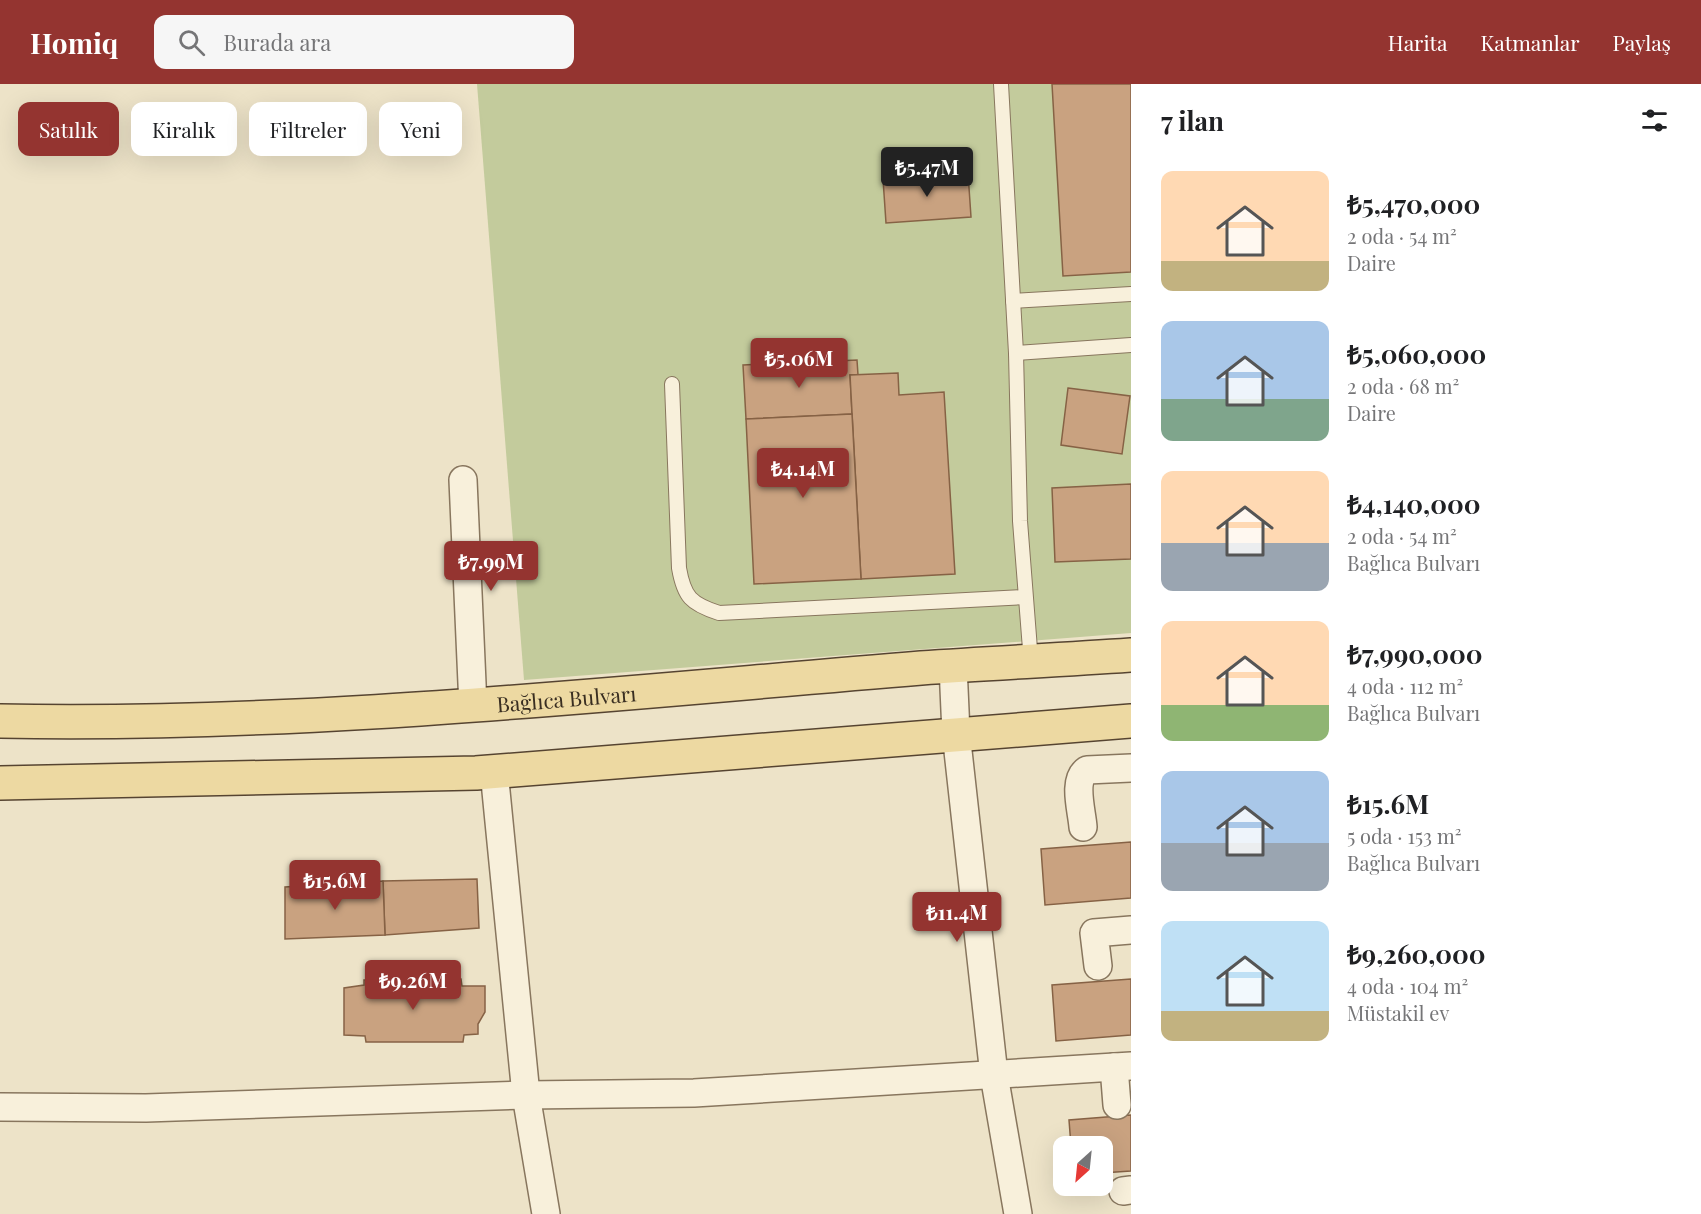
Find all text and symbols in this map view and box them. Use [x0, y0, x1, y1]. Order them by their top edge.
search box [154, 15, 574, 69]
text: Homiq [30, 24, 118, 61]
icon: search [175, 26, 208, 59]
text: Burada ara [223, 27, 331, 57]
text: Harita [1388, 28, 1448, 56]
text: Katmanlar [1481, 28, 1580, 56]
text: Paylaş [1613, 28, 1671, 56]
chip: Satılık [18, 102, 119, 156]
chip: Kiralık [131, 102, 237, 156]
chip: Filtreler [249, 102, 367, 156]
chip: Yeni [379, 102, 462, 156]
text: 7 ilan [1161, 103, 1224, 138]
icon: filters [1638, 104, 1671, 137]
pin: ₺5.47M [878, 147, 976, 198]
text: ₺5.47M [895, 153, 959, 180]
text: ₺5,470,000 [1347, 186, 1480, 221]
icon: home [1209, 195, 1281, 267]
text: 2 oda · 54 m² [1347, 222, 1457, 249]
text: Daire [1347, 249, 1396, 276]
text: ₺5,060,000 [1347, 336, 1486, 371]
pin: ₺5.06M [750, 338, 848, 389]
text: ₺5.06M [765, 344, 833, 371]
icon: home [1209, 345, 1281, 417]
text: 2 oda · 68 m² [1347, 372, 1459, 399]
text: Daire [1347, 399, 1396, 426]
pin: ₺4.14M [754, 448, 852, 499]
text: ₺4.14M [771, 454, 835, 481]
text: ₺4,140,000 [1347, 486, 1480, 521]
icon: home [1209, 495, 1281, 567]
text: 2 oda · 54 m² [1347, 522, 1457, 549]
pin: ₺7.99M [442, 541, 540, 592]
text: ₺7.99M [458, 547, 524, 574]
text: Bağlıca Bulvarı [1347, 549, 1480, 576]
text: ₺7,990,000 [1347, 636, 1482, 671]
icon: home [1209, 645, 1281, 717]
text: 4 oda · 112 m² [1347, 672, 1463, 699]
street label: Bağlıca Bulvarı [495, 678, 637, 717]
text: Bağlıca Bulvarı [1347, 699, 1480, 726]
text: ₺15.6M [1347, 786, 1429, 821]
icon: home [1209, 795, 1281, 867]
text: 5 oda · 153 m² [1347, 822, 1462, 849]
text: Bağlıca Bulvarı [1347, 849, 1480, 876]
pin: ₺15.6M [286, 860, 384, 911]
text: ₺15.6M [303, 866, 367, 893]
pin: ₺11.4M [908, 892, 1006, 943]
text: ₺11.4M [926, 898, 988, 925]
text: ₺9,260,000 [1347, 936, 1486, 971]
icon: home [1209, 945, 1281, 1017]
pin: ₺9.26M [364, 960, 462, 1011]
text: ₺9.26M [379, 966, 447, 993]
text: 4 oda · 104 m² [1347, 972, 1468, 999]
text: Müstakil ev [1347, 999, 1449, 1026]
north arrow [1053, 1136, 1113, 1196]
map controls [1053, 1136, 1113, 1196]

